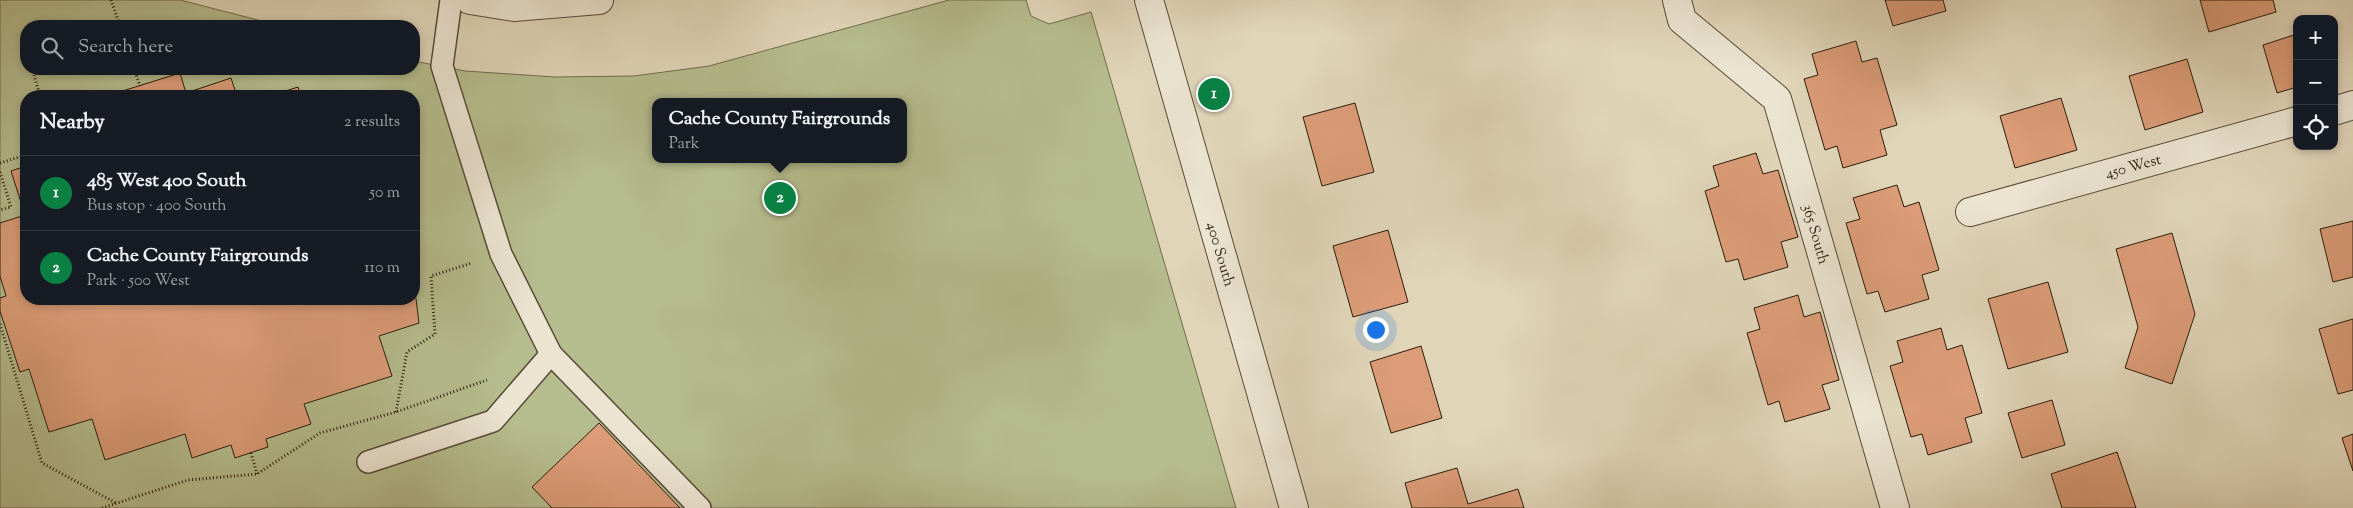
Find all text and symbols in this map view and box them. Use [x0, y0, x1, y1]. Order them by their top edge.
map controls [2293, 15, 2338, 150]
button: + [2293, 15, 2338, 60]
search box [20, 20, 420, 75]
icon: search [38, 34, 66, 62]
text: Search here [78, 34, 173, 61]
button: − [2293, 60, 2338, 105]
pin: 1 [1198, 75, 1230, 113]
popup [652, 98, 907, 163]
button: locate [2293, 105, 2338, 150]
text: Cache County Fairgrounds [669, 106, 890, 133]
text: Nearby [40, 108, 105, 138]
text: 2 results [344, 111, 400, 134]
text: Park [669, 133, 699, 156]
street label: 450 West [2103, 150, 2164, 185]
text: 485 West 400 South [87, 168, 247, 195]
pin: 2 [764, 179, 796, 217]
text: 1 [53, 182, 59, 205]
text: 50 m [369, 182, 400, 205]
text: Bus stop · 400 South [87, 195, 227, 218]
street label: 365 South [1796, 202, 1833, 267]
street label: 400 South [1200, 220, 1239, 289]
text: Cache County Fairgrounds [87, 243, 308, 270]
text: 2 [52, 257, 60, 280]
text: 110 m [364, 257, 400, 280]
text: Park · 500 West [87, 270, 190, 293]
your location [1363, 317, 1389, 343]

